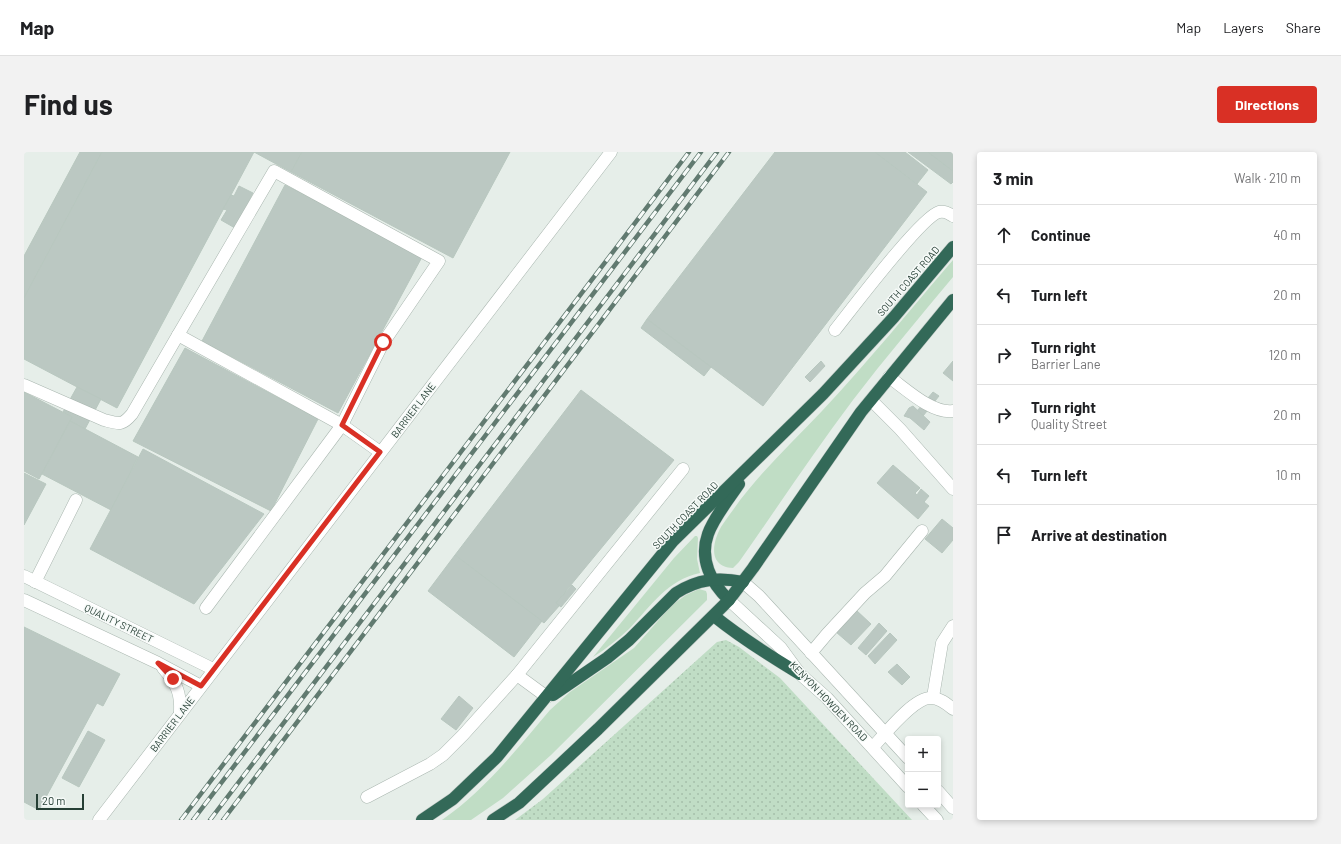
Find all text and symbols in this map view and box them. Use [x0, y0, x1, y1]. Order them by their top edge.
text: Map [20, 16, 54, 39]
text: Map [1176, 19, 1201, 36]
text: Layers [1223, 19, 1264, 36]
text: Share [1286, 19, 1321, 36]
button: Directions [1217, 86, 1317, 123]
text: Find us [24, 87, 113, 121]
text: 3 min [993, 168, 1033, 188]
text: Walk · 210 m [1234, 170, 1301, 186]
icon: ahead [993, 224, 1015, 246]
text: Continue [1031, 226, 1091, 244]
text: 40 m [1273, 227, 1301, 243]
street label: SOUTH COAST ROAD [874, 244, 942, 318]
icon: left [993, 284, 1015, 306]
text: Turn left [1031, 286, 1087, 304]
text: 20 m [1273, 287, 1301, 303]
route start [374, 333, 392, 351]
text: Turn right [1031, 338, 1096, 356]
icon: right [993, 344, 1015, 366]
text: 120 m [1269, 347, 1301, 363]
text: Barrier Lane [1031, 356, 1101, 372]
street label: BARRIER LANE [388, 380, 438, 440]
text: Turn right [1031, 398, 1096, 416]
icon: right [993, 404, 1015, 426]
text: 20 m [1273, 407, 1301, 423]
text: Quality Street [1031, 416, 1107, 432]
icon: left [993, 464, 1015, 486]
text: Turn left [1031, 466, 1087, 484]
text: 10 m [1276, 467, 1301, 483]
street label: SOUTH COAST ROAD [650, 479, 720, 551]
icon: arrive [993, 524, 1015, 546]
text: Arrive at destination [1031, 526, 1167, 544]
street label: QUALITY STREET [83, 601, 156, 645]
street label: KENYON HOWDEN ROAD [788, 659, 870, 743]
route end [164, 670, 182, 688]
street label: BARRIER LANE [147, 694, 197, 754]
map controls [905, 736, 941, 808]
button: + [905, 736, 941, 772]
button: − [905, 772, 941, 808]
scale bar [36, 792, 84, 811]
text: 20 m [42, 794, 65, 807]

